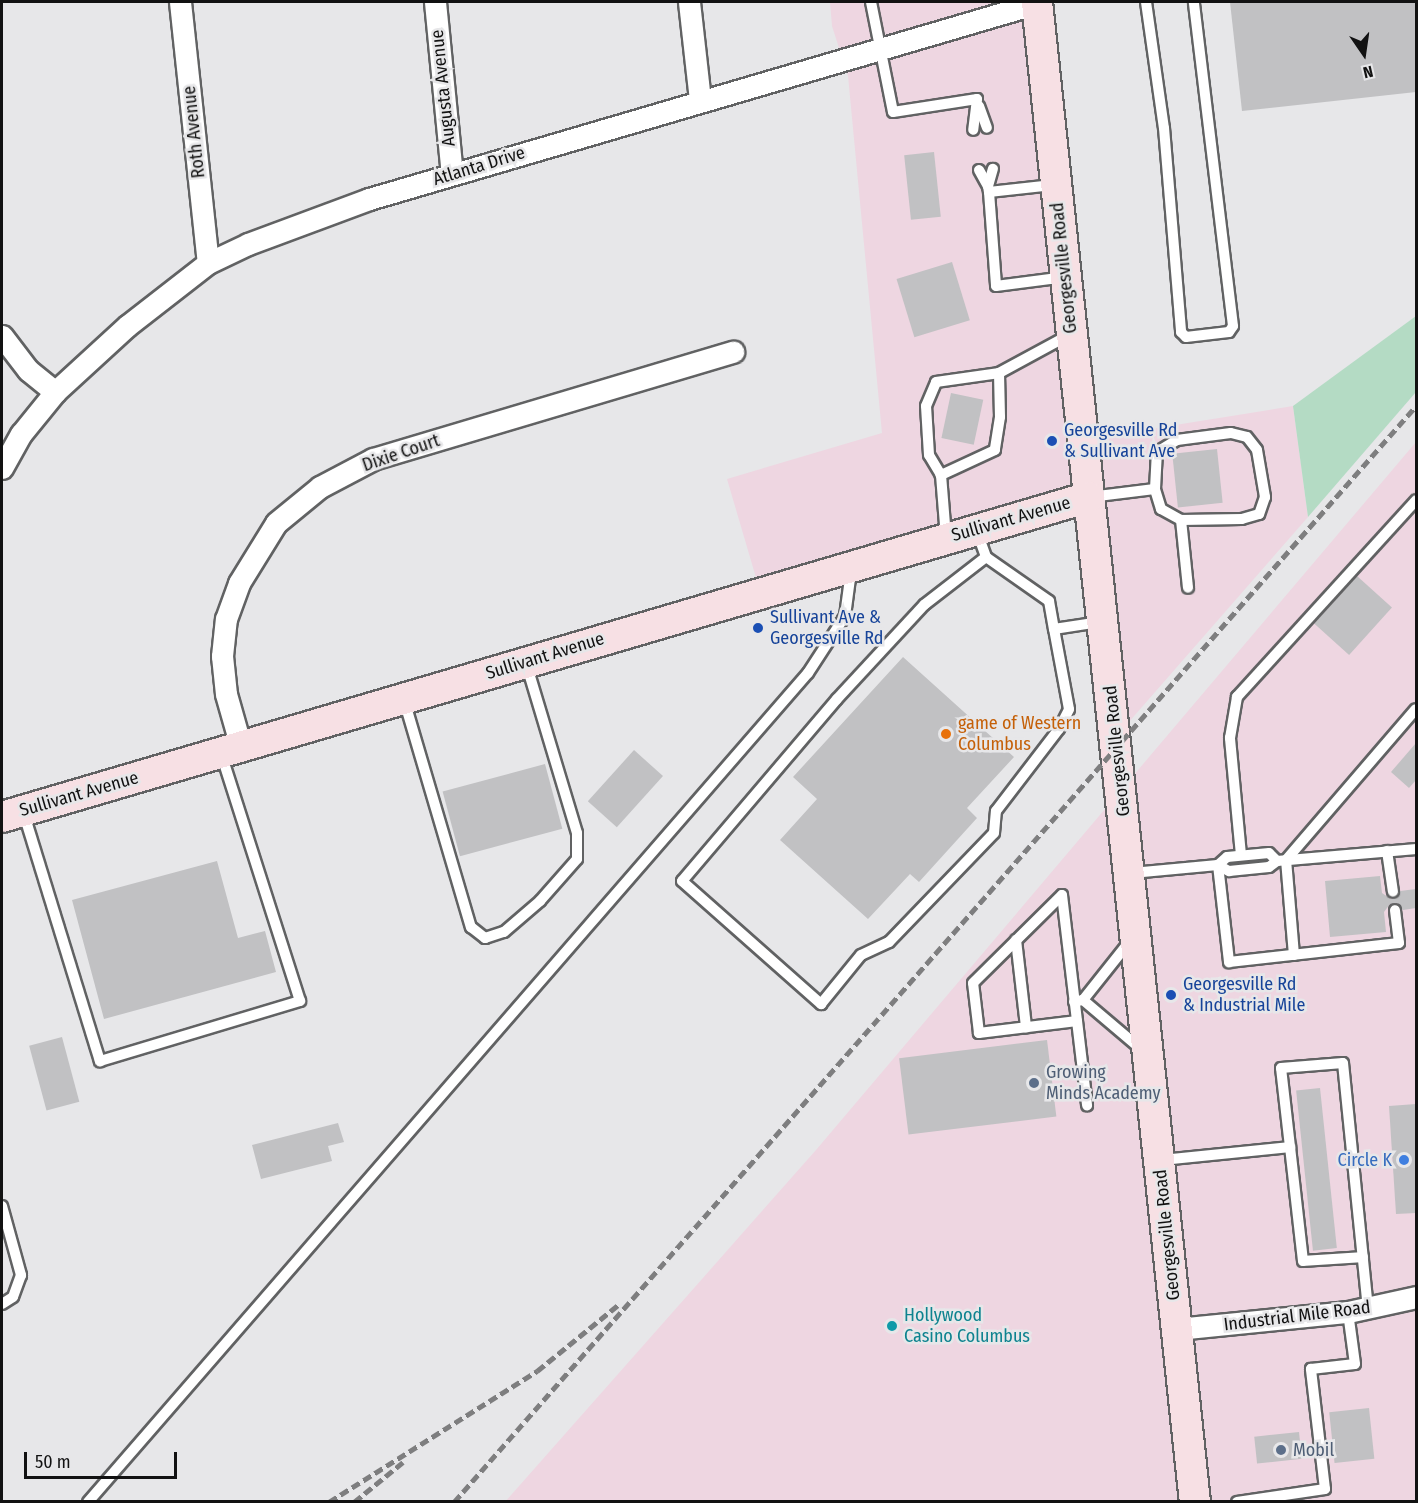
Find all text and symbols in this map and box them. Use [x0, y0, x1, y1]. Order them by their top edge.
north arrow [1334, 24, 1394, 84]
street label: Augusta Avenue [426, 29, 460, 147]
text: N [1361, 62, 1375, 82]
street label: Roth Avenue [178, 85, 210, 179]
street label: Atlanta Drive [430, 142, 528, 190]
street label: Georgesville Road [1046, 201, 1082, 335]
place label: Georgesville Rd & Sullivant Ave [1064, 420, 1177, 462]
street label: Dixie Court [359, 430, 443, 476]
marker: Georgesville Rd & Sullivant Ave [1045, 434, 1059, 448]
street label: Sullivant Avenue [949, 492, 1073, 546]
place label: Sullivant Ave & Georgesville Rd [770, 607, 883, 650]
marker: Sullivant Ave & Georgesville Rd [751, 621, 765, 635]
street label: Sullivant Avenue [483, 628, 607, 684]
street label: Georgesville Road [1099, 684, 1135, 818]
place label: game of Western Columbus [958, 713, 1081, 756]
marker: game of Western Columbus [939, 727, 953, 741]
street label: Sullivant Avenue [17, 767, 141, 821]
place label: Georgesville Rd & Industrial Mile [1183, 974, 1305, 1016]
marker: Georgesville Rd & Industrial Mile [1164, 988, 1178, 1002]
place label: Growing Minds Academy [1046, 1062, 1160, 1104]
marker: Growing Minds Academy [1027, 1076, 1041, 1090]
place label: Circle K [1338, 1149, 1392, 1171]
marker: Circle K [1397, 1153, 1411, 1167]
street label: Georgesville Road [1149, 1168, 1185, 1302]
street label: Industrial Mile Road [1222, 1296, 1372, 1336]
place label: Hollywood Casino Columbus [904, 1305, 1030, 1348]
marker: Hollywood Casino Columbus [885, 1319, 899, 1333]
place label: Mobil [1293, 1439, 1334, 1461]
scale bar [27, 1440, 180, 1478]
marker: Mobil [1274, 1443, 1288, 1457]
text: 50 m [35, 1451, 71, 1473]

